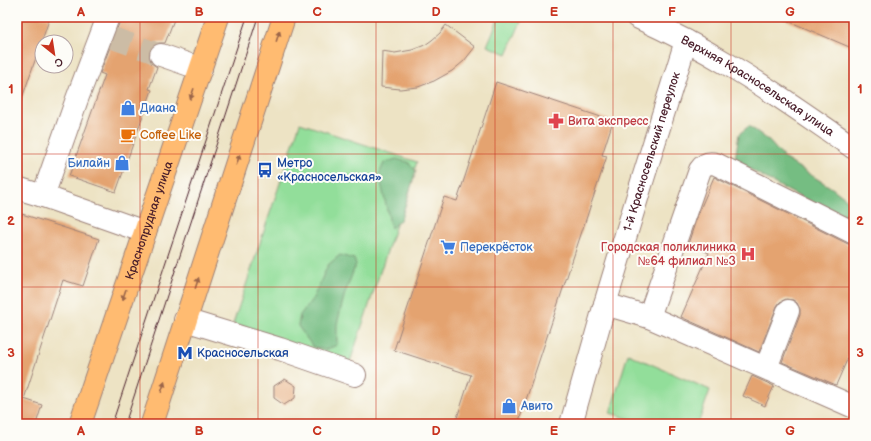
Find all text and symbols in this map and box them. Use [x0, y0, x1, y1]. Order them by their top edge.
text: A [76, 4, 85, 20]
text: B [194, 4, 204, 20]
text: C [312, 4, 322, 20]
text: D [431, 4, 441, 20]
text: E [550, 4, 559, 20]
text: F [668, 4, 676, 20]
text: G [785, 4, 795, 20]
one-way arrow [275, 30, 281, 42]
street label: Верхняя Красносельская улица [678, 33, 837, 140]
north arrow [34, 34, 74, 74]
text: С [52, 55, 65, 70]
street label: 1-й Красносельский переулок [620, 70, 684, 233]
text: 1 [8, 81, 14, 97]
text: 1 [857, 81, 863, 97]
one-way arrow [189, 88, 195, 100]
shop icon: Диана [119, 99, 137, 117]
place label: Диана [140, 101, 176, 116]
pharmacy icon: Вита экспресс [547, 112, 565, 130]
place label: Вита экспресс [568, 114, 649, 129]
cafe icon: Coffee Like [119, 126, 137, 144]
place label: Coffee Like [140, 128, 201, 143]
one-way arrow [235, 153, 241, 165]
shop icon: Билайн [113, 154, 131, 172]
place label: Билайн [67, 156, 110, 171]
place label: Метро «Красносельская» [277, 156, 382, 185]
street label: Краснопрудная улица [122, 159, 177, 282]
bus stop icon: Метро «Красносельская» [256, 161, 274, 179]
text: 2 [7, 213, 15, 229]
text: 2 [856, 213, 864, 229]
supermarket icon: Перекрёсток [439, 238, 457, 256]
place label: Перекрёсток [460, 240, 533, 255]
place label: Городская поликлиника №64 филиал №3 [601, 240, 736, 269]
hospital icon: Городская поликлиника №64 филиал №3 [739, 245, 757, 263]
one-way arrow [194, 277, 200, 289]
one-way arrow [120, 290, 126, 302]
metro station icon: Красносельская [176, 344, 194, 362]
text: 3 [7, 345, 15, 361]
text: 3 [856, 345, 864, 361]
place label: Красносельская [197, 346, 289, 361]
one-way arrow [161, 381, 167, 393]
shop icon: Авито [500, 397, 518, 415]
place label: Авито [520, 399, 553, 414]
text: A [76, 423, 85, 439]
text: B [194, 423, 204, 439]
text: C [312, 423, 322, 439]
text: D [431, 423, 441, 439]
text: E [550, 423, 559, 439]
text: F [668, 423, 676, 439]
text: G [785, 423, 795, 439]

